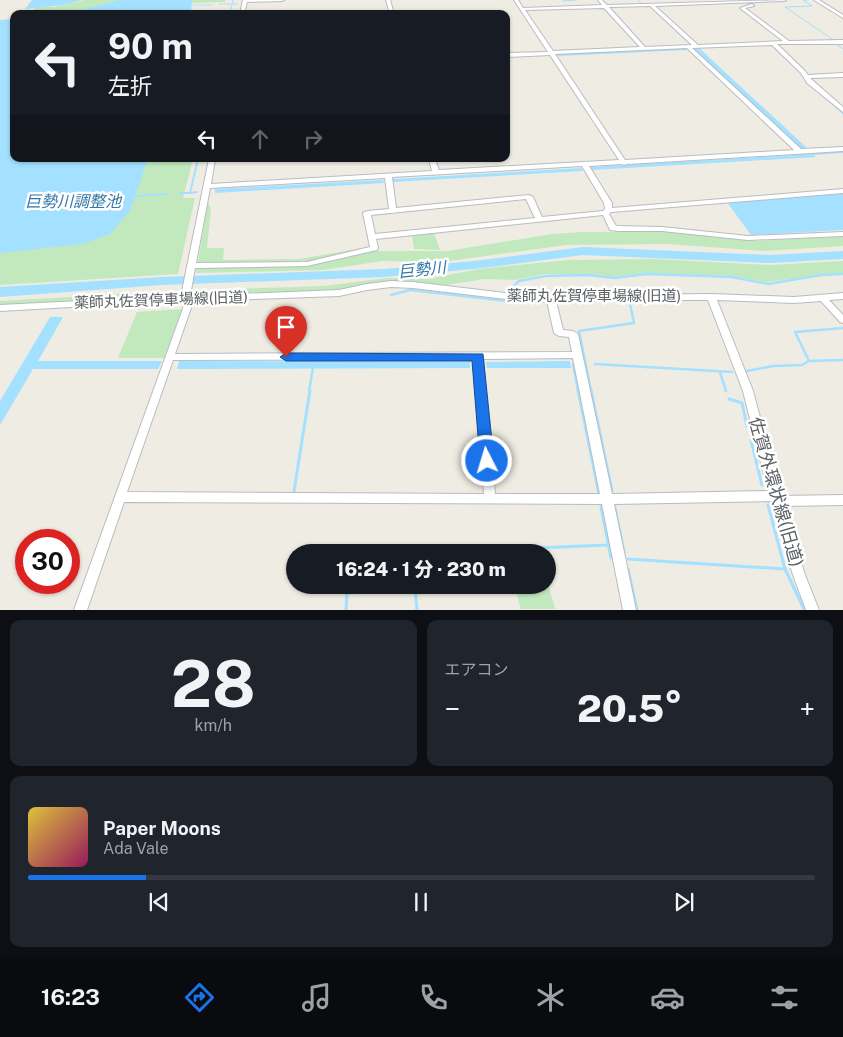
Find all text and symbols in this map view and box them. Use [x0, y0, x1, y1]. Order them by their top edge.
text: 90 m [108, 26, 193, 67]
icon: left [25, 30, 90, 95]
text: 左折 [108, 73, 152, 99]
icon: left [193, 125, 221, 153]
icon: ahead [246, 125, 274, 153]
icon: right [299, 125, 327, 153]
water label: 巨勢川調整池 [25, 192, 123, 211]
water label: 巨勢川 [397, 257, 449, 281]
street label: 薬師丸佐賀停車場線(旧道) [507, 287, 681, 304]
street label: 薬師丸佐賀停車場線(旧道) [74, 288, 248, 311]
pin [265, 306, 307, 357]
icon: arrive [272, 313, 300, 341]
street label: 佐賀外環状線(旧道) [745, 414, 808, 569]
position arrow [460, 434, 512, 486]
speed limit sign: 30 [15, 529, 80, 594]
text: 16:24 · 1 分 · 230 m [336, 558, 506, 580]
text: 28 [171, 645, 256, 722]
text: エアコン [445, 660, 509, 679]
text: 20.5° [577, 686, 682, 731]
text: − [445, 692, 460, 725]
text: + [799, 692, 815, 725]
text: km/h [194, 716, 232, 735]
text: Paper Moons [103, 817, 221, 839]
text: Ada Vale [103, 839, 168, 858]
icon: previous [145, 888, 173, 916]
icon: pause [407, 888, 435, 916]
icon: next [670, 888, 698, 916]
icon: directions [182, 980, 217, 1015]
icon: music [299, 980, 334, 1015]
icon: phone [416, 980, 451, 1015]
icon: climate [533, 980, 568, 1015]
icon: car [650, 980, 685, 1015]
icon: filters [767, 980, 802, 1015]
text: 16:23 [41, 984, 100, 1010]

